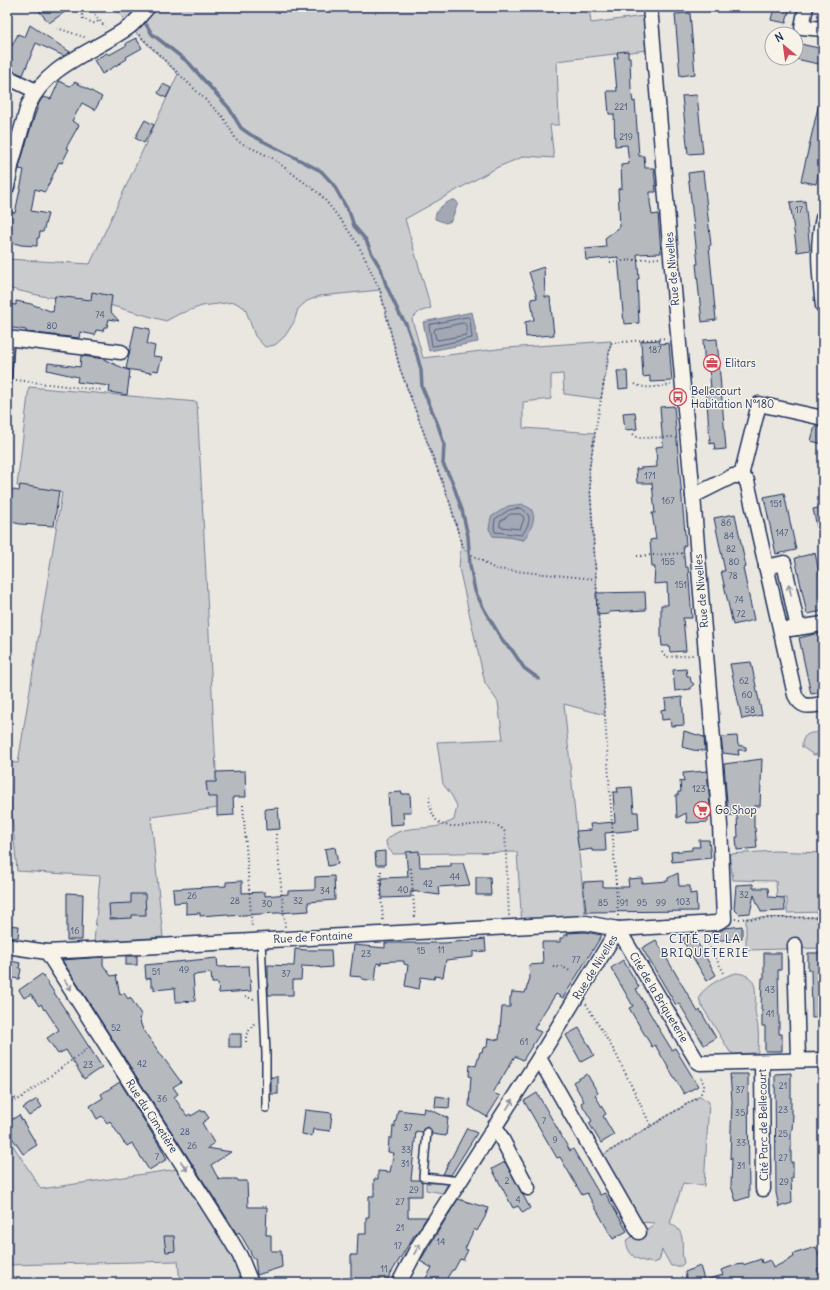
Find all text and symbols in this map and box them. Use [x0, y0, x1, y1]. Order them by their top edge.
north arrow [764, 26, 804, 66]
text: N [772, 29, 786, 45]
house number: 221 [614, 101, 628, 112]
house number: 219 [619, 131, 633, 142]
house number: 17 [795, 204, 804, 215]
street label: Rue de Nivelles [662, 232, 682, 306]
house number: 74 [95, 309, 105, 320]
house number: 80 [46, 320, 58, 331]
house number: 187 [648, 344, 662, 355]
office icon: Elitars [702, 353, 722, 373]
place label: Elitars [725, 356, 756, 370]
place label: Bellecourt Habitation N°180 [691, 384, 774, 411]
bus stop icon: Bellecourt Habitation N°180 [668, 387, 688, 407]
house number: 171 [644, 470, 656, 481]
house number: 167 [661, 495, 675, 506]
house number: 151 [770, 498, 782, 509]
house number: 86 [721, 517, 731, 528]
house number: 147 [775, 527, 789, 538]
house number: 84 [724, 530, 734, 541]
house number: 82 [726, 543, 736, 554]
street label: Rue de Nivelles [691, 554, 711, 628]
house number: 155 [661, 556, 675, 567]
house number: 80 [728, 556, 740, 567]
house number: 78 [728, 570, 738, 581]
house number: 151 [675, 579, 687, 590]
one-way arrow [785, 584, 793, 597]
house number: 74 [734, 594, 744, 605]
house number: 72 [736, 608, 746, 619]
house number: 62 [739, 675, 749, 686]
house number: 60 [741, 689, 753, 700]
house number: 58 [745, 704, 755, 715]
house number: 123 [692, 783, 706, 794]
supermarket icon: Go Shop [692, 800, 712, 820]
place label: Go Shop [715, 803, 757, 817]
house number: 44 [450, 871, 460, 882]
house number: 42 [423, 878, 433, 889]
house number: 40 [397, 884, 409, 895]
house number: 34 [320, 885, 330, 896]
house number: 32 [739, 889, 749, 900]
house number: 26 [187, 890, 197, 901]
house number: 28 [230, 895, 240, 906]
house number: 32 [293, 895, 303, 906]
house number: 103 [676, 896, 690, 907]
house number: 85 [598, 897, 608, 908]
house number: 91 [620, 897, 628, 908]
house number: 95 [637, 897, 647, 908]
house number: 99 [656, 897, 666, 908]
house number: 30 [261, 898, 273, 909]
house number: 16 [71, 925, 79, 936]
street label: Rue de Fontaine [273, 928, 353, 946]
district label: CITÉ DE LA BRIQUETERIE [660, 931, 750, 960]
street label: Rue de Nivelles [569, 932, 621, 1002]
house number: 11 [437, 944, 445, 955]
house number: 15 [417, 945, 425, 956]
house number: 23 [361, 948, 371, 959]
street label: Cité de la Briqueterie [626, 949, 692, 1045]
house number: 77 [572, 954, 581, 965]
house number: 49 [179, 964, 189, 975]
house number: 51 [152, 966, 160, 977]
house number: 37 [281, 968, 291, 979]
one-way arrow [65, 979, 73, 991]
house number: 43 [765, 984, 775, 995]
house number: 41 [766, 1008, 774, 1019]
house number: 52 [111, 1022, 121, 1033]
house number: 61 [520, 1036, 528, 1047]
house number: 42 [137, 1058, 147, 1069]
house number: 23 [83, 1059, 93, 1070]
street label: Cité Parc de Bellecourt [755, 1068, 771, 1181]
street label: Rue du Cimetière [123, 1077, 181, 1155]
house number: 21 [779, 1080, 787, 1091]
house number: 37 [735, 1084, 745, 1095]
house number: 36 [157, 1093, 167, 1104]
one-way arrow [506, 1098, 514, 1109]
house number: 23 [778, 1104, 788, 1115]
house number: 35 [735, 1107, 745, 1118]
house number: 7 [542, 1115, 547, 1126]
house number: 37 [403, 1122, 413, 1133]
house number: 28 [180, 1126, 190, 1137]
house number: 25 [778, 1128, 788, 1139]
house number: 9 [552, 1134, 558, 1145]
house number: 33 [736, 1137, 746, 1148]
house number: 26 [187, 1140, 197, 1151]
house number: 33 [401, 1144, 411, 1155]
house number: 7 [155, 1151, 160, 1162]
house number: 27 [778, 1152, 788, 1163]
house number: 31 [401, 1158, 409, 1169]
one-way arrow [179, 1160, 188, 1171]
house number: 31 [737, 1160, 745, 1171]
house number: 2 [505, 1175, 510, 1186]
house number: 29 [779, 1176, 789, 1187]
house number: 29 [409, 1184, 419, 1195]
house number: 4 [515, 1194, 521, 1205]
house number: 27 [395, 1196, 405, 1207]
house number: 21 [396, 1222, 404, 1233]
house number: 14 [437, 1236, 445, 1247]
house number: 17 [394, 1240, 403, 1251]
one-way arrow [414, 1243, 422, 1255]
house number: 11 [380, 1263, 388, 1274]

